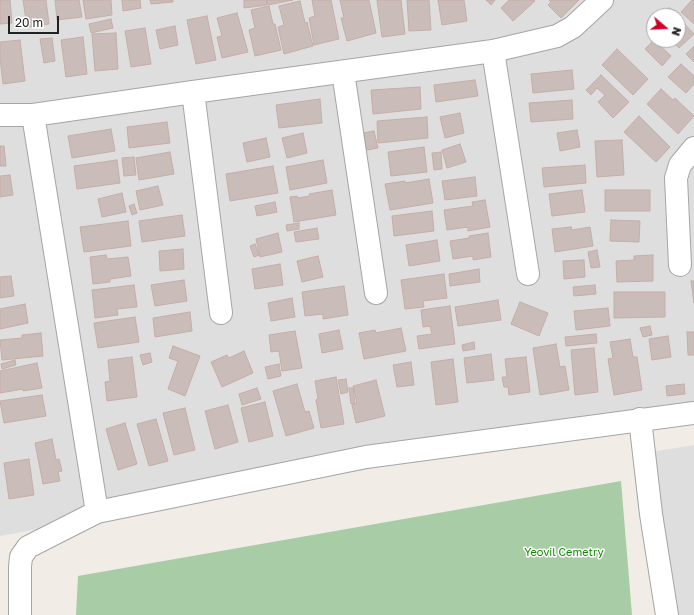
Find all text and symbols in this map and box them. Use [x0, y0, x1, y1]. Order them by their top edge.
scale bar [10, 8, 61, 34]
north arrow [646, 8, 686, 48]
text: 20 m [15, 15, 43, 30]
text: N [669, 26, 684, 38]
park label: Yeovil Cemetry [524, 546, 604, 560]

